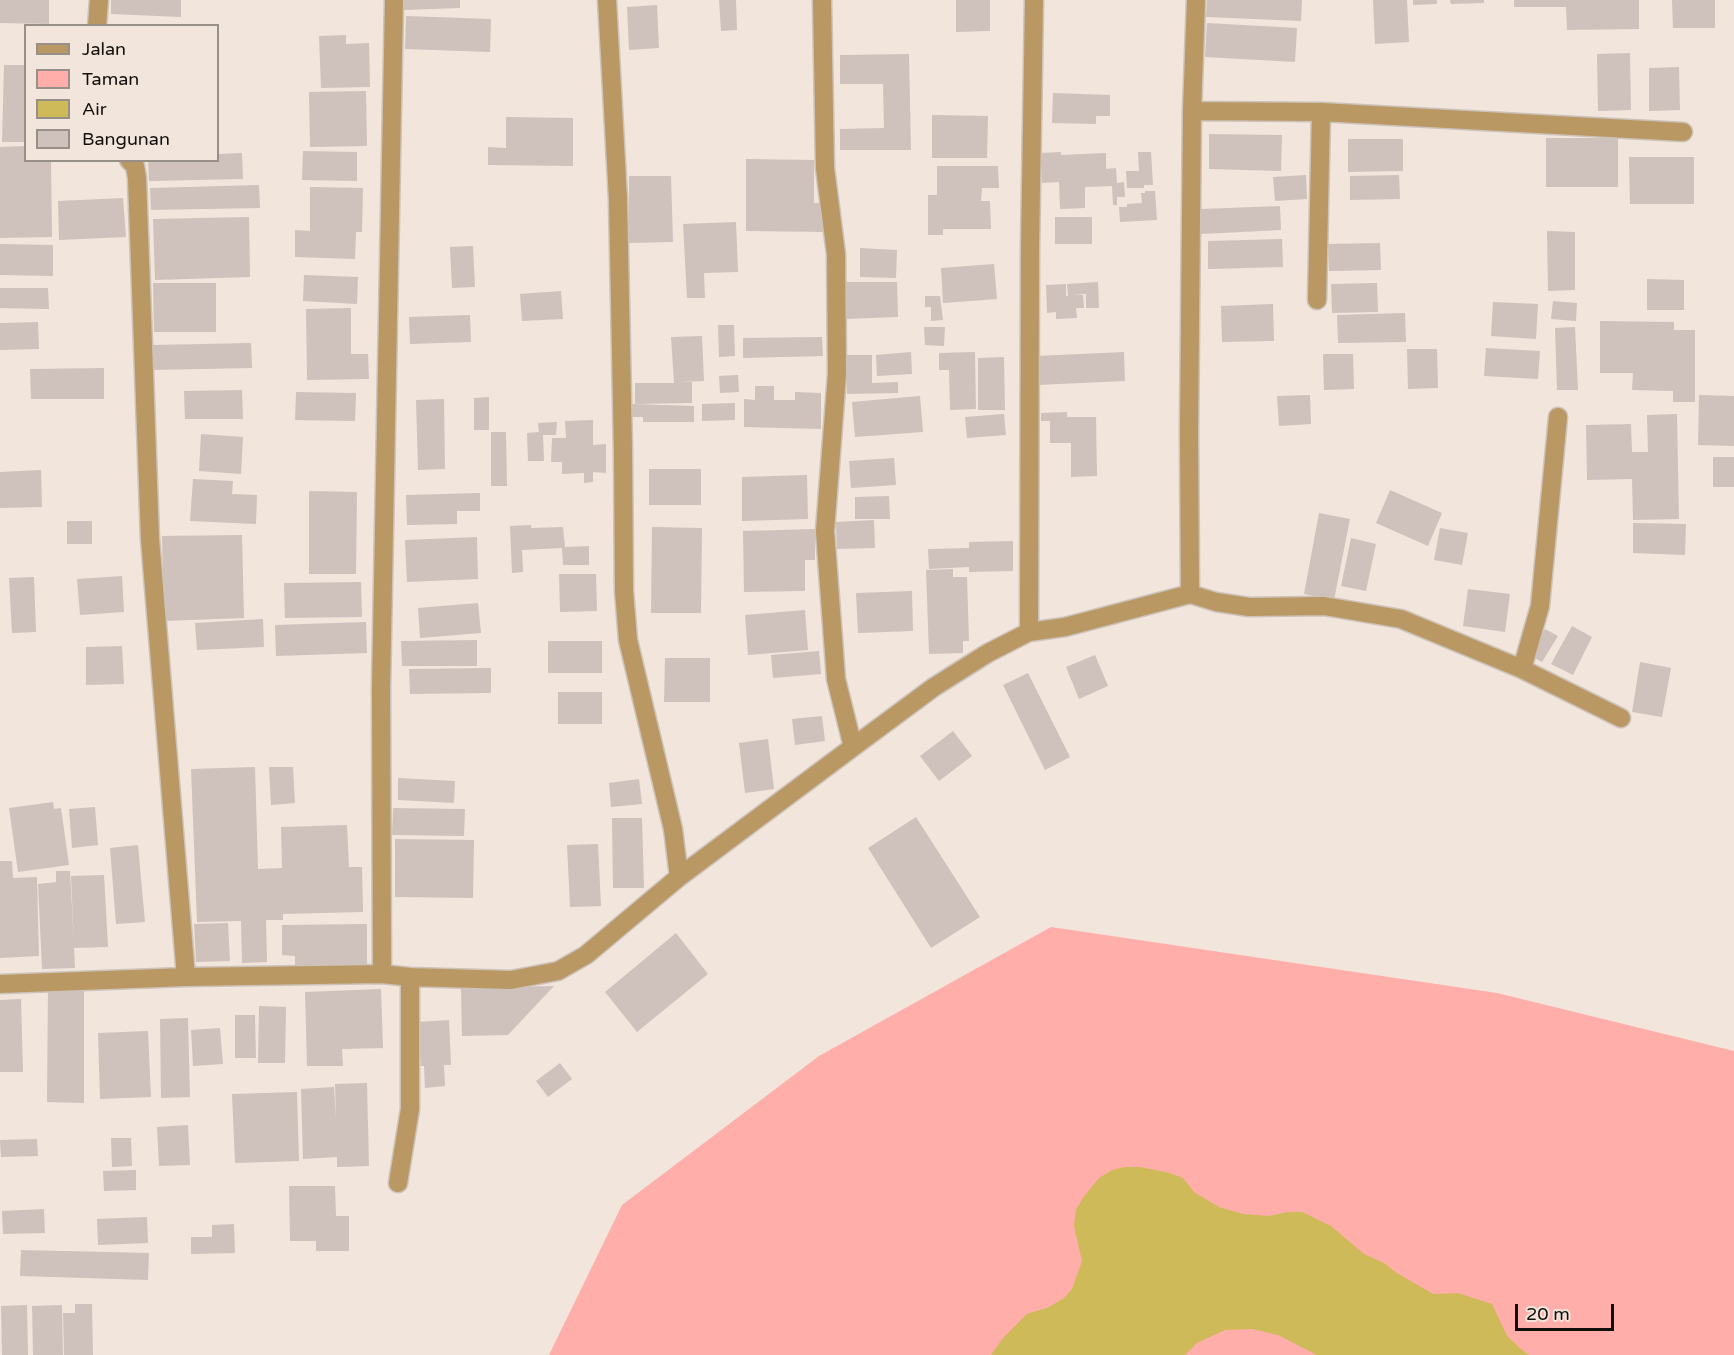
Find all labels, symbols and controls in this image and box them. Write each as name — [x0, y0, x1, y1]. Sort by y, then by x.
legend — [24, 24, 219, 162]
text: Jalan — [82, 38, 126, 60]
text: Taman — [82, 68, 139, 90]
text: Air — [82, 98, 107, 120]
text: Bangunan — [82, 128, 170, 150]
scale bar — [1518, 1292, 1617, 1330]
text: 20 m — [1526, 1303, 1570, 1325]

